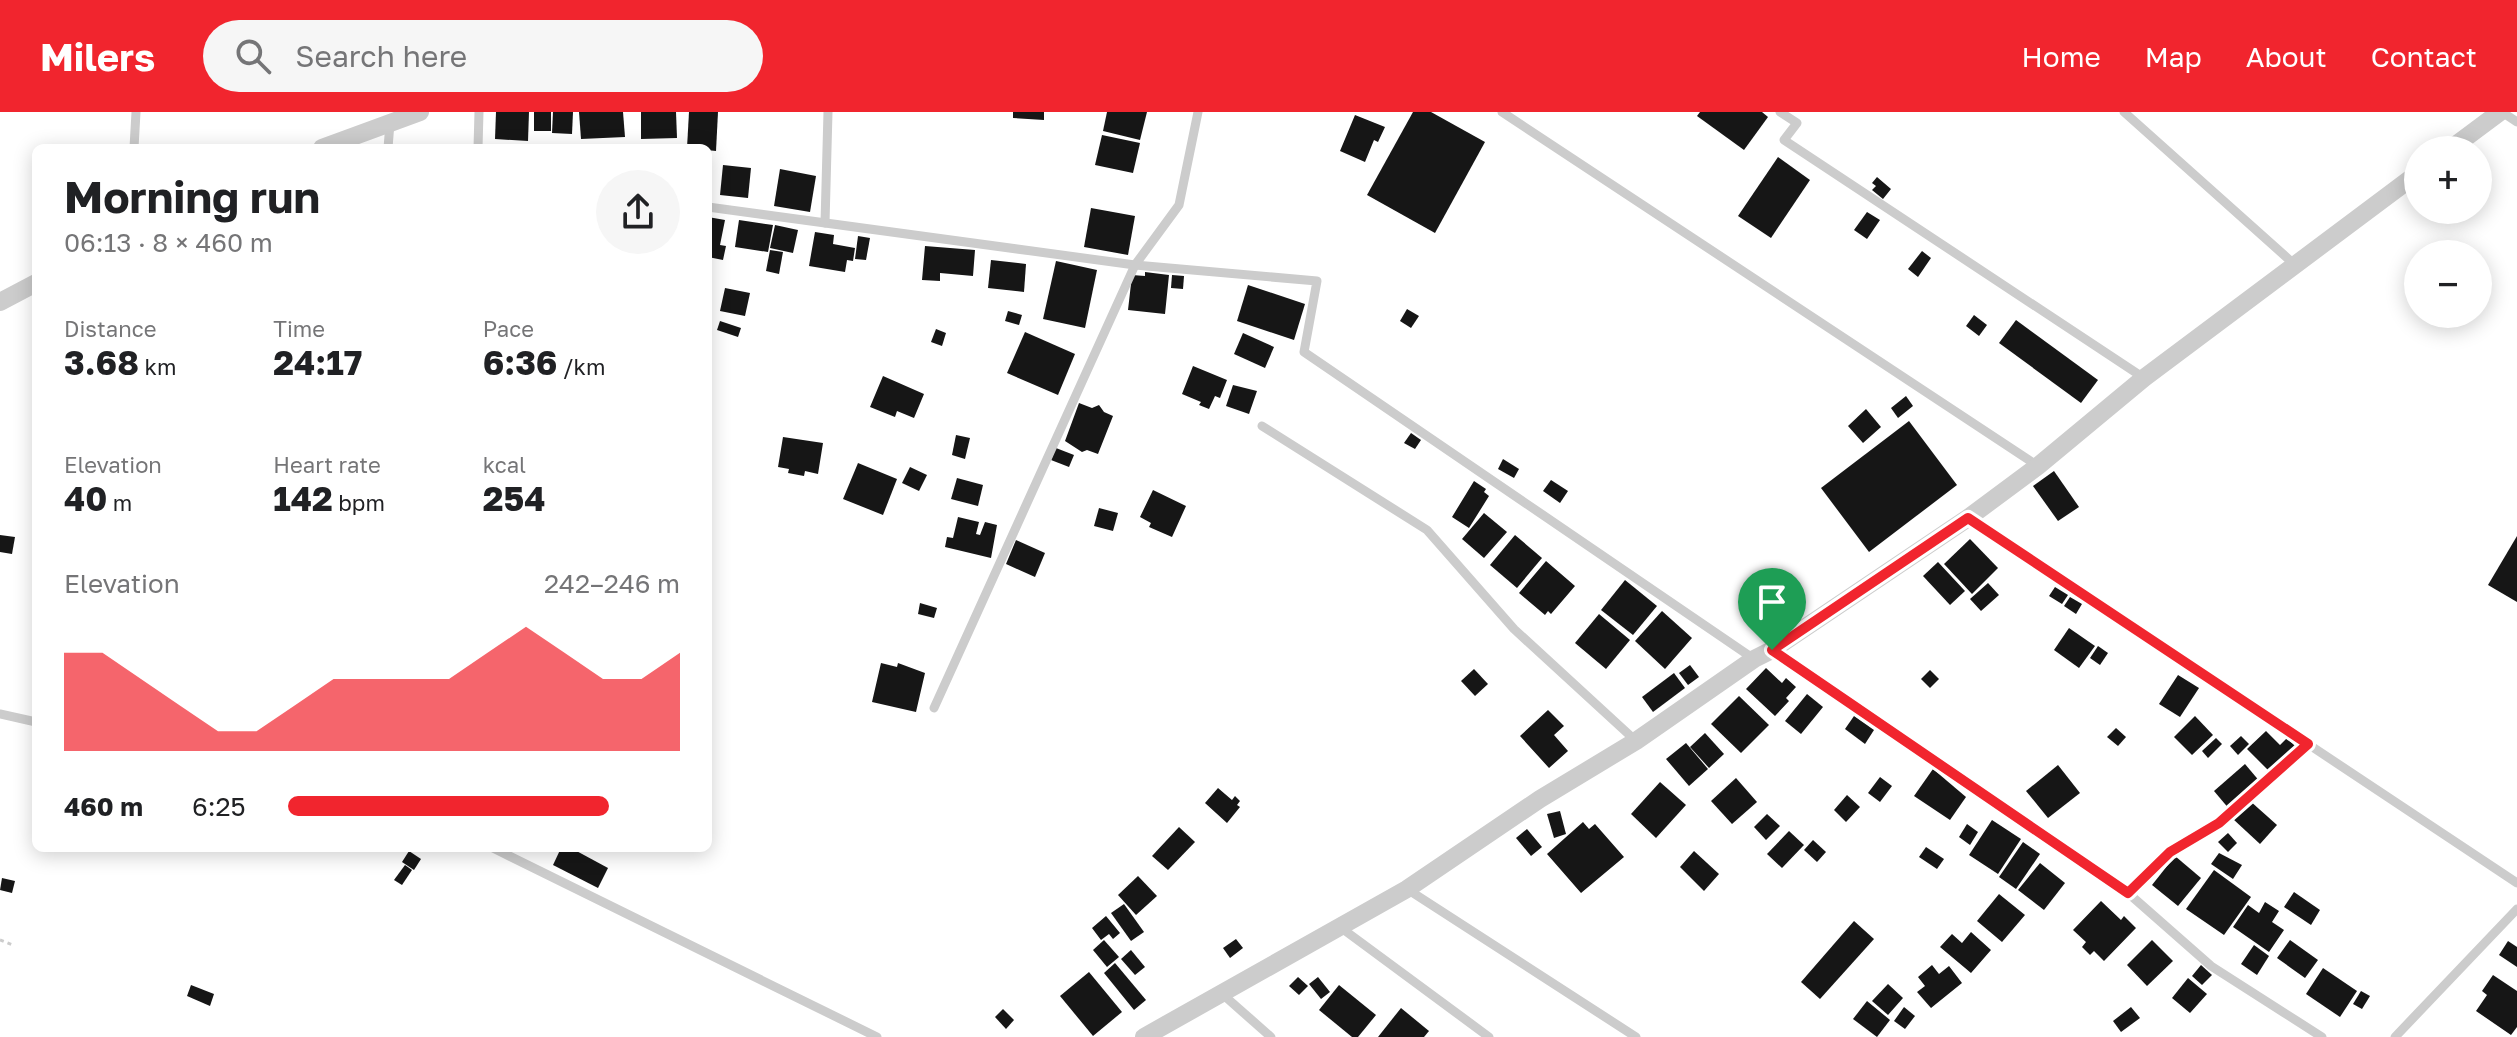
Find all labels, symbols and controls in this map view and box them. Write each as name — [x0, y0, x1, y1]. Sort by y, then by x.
search box — [203, 20, 763, 92]
text: Milers — [40, 34, 155, 79]
icon: search — [231, 34, 275, 78]
text: Search here — [295, 38, 467, 74]
text: Home — [2022, 40, 2101, 73]
text: Map — [2145, 40, 2202, 73]
text: About — [2246, 40, 2327, 73]
text: Contact — [2371, 40, 2477, 73]
map controls — [2404, 136, 2492, 328]
button: + — [2404, 136, 2492, 224]
text: Morning run — [64, 170, 320, 223]
button: share — [596, 170, 680, 254]
text: 06:13 · 8 × 460 m — [64, 227, 273, 258]
button: − — [2404, 240, 2492, 328]
text: Distance — [64, 315, 156, 342]
text: Time — [273, 315, 325, 342]
text: Pace — [483, 315, 534, 342]
text: 3.68 — [64, 342, 139, 382]
text: 24:17 — [273, 342, 362, 382]
text: 6:36 — [483, 342, 557, 382]
text: km — [139, 353, 176, 380]
text: /km — [557, 353, 605, 380]
text: Elevation — [64, 451, 162, 478]
text: Heart rate — [273, 451, 381, 478]
text: kcal — [483, 451, 526, 478]
text: 40 — [64, 478, 107, 518]
text: 142 — [273, 478, 333, 518]
text: 254 — [483, 478, 545, 518]
text: m — [107, 489, 132, 516]
text: bpm — [333, 489, 385, 516]
text: Elevation — [64, 568, 180, 599]
text: 242–246 m — [544, 568, 680, 599]
pin — [1738, 568, 1806, 650]
icon: arrive — [1750, 580, 1794, 624]
text: 460 m — [64, 791, 143, 822]
text: 6:25 — [192, 791, 246, 822]

